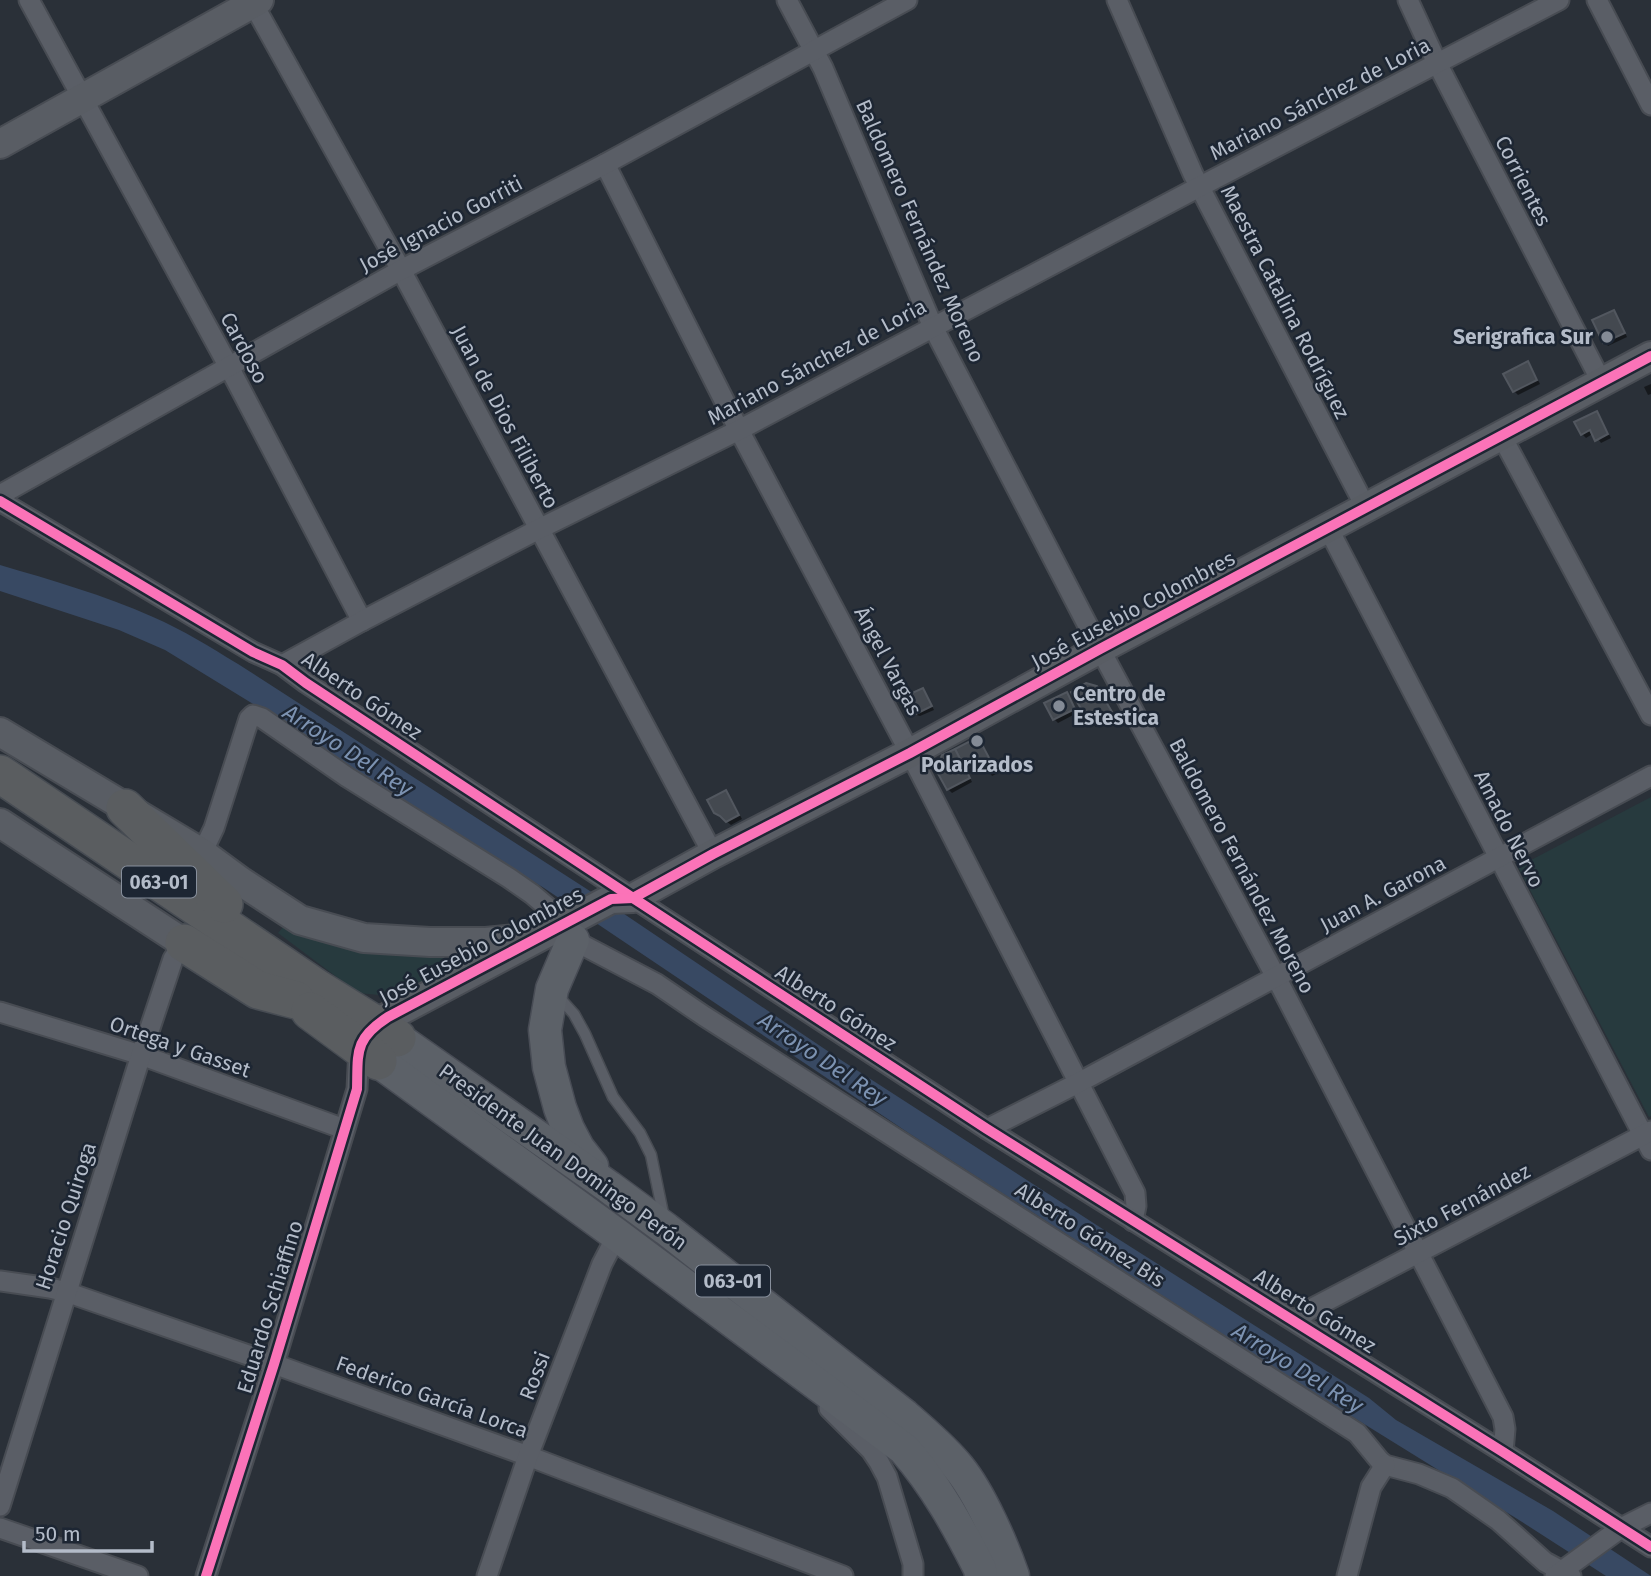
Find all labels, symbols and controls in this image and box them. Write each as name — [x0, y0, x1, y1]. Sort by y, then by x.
street label: Mariano Sánchez de Loria — [1205, 32, 1435, 166]
street label: Baldomero Fernández Moreno — [850, 95, 990, 367]
street label: Corrientes — [1489, 131, 1557, 231]
street label: José Ignacio Gorriti — [355, 170, 527, 278]
street label: Maestra Catalina Rodríguez — [1215, 181, 1355, 423]
street label: Mariano Sánchez de Loria — [703, 293, 931, 431]
street label: Cardoso — [214, 308, 274, 388]
street label: Juan de Dios Filiberto — [446, 321, 564, 513]
place label: Serigrafica Sur — [1453, 324, 1594, 350]
marker: Serigrafica Sur — [1599, 329, 1615, 345]
street label: José Eusebio Colombres — [1027, 545, 1240, 675]
street label: Ángel Vargas — [848, 602, 928, 720]
street label: Alberto Gómez — [297, 646, 427, 746]
place label: Centro de Estestica — [1073, 681, 1166, 731]
water label: Arroyo Del Rey — [277, 697, 419, 803]
marker: Centro de Estestica — [1051, 698, 1067, 714]
marker: Polarizados — [969, 733, 985, 749]
street label: Baldomero Fernández Moreno — [1164, 734, 1320, 998]
place label: Polarizados — [921, 752, 1033, 778]
street label: Amado Nervo — [1468, 766, 1550, 892]
street label: Juan A. Garona — [1316, 850, 1450, 938]
road number: 063-01 — [122, 866, 196, 898]
street label: José Eusebio Colombres — [375, 881, 588, 1011]
street label: Alberto Gómez — [771, 959, 901, 1057]
water label: Arroyo Del Rey — [753, 1005, 893, 1113]
street label: Ortega y Gasset — [106, 1011, 254, 1083]
street label: Presidente Juan Domingo Perón — [434, 1058, 692, 1256]
street label: Horacio Quiroga — [30, 1139, 102, 1293]
street label: Sixto Fernández — [1389, 1158, 1535, 1252]
street label: Alberto Gómez Bis — [1010, 1177, 1170, 1293]
street label: Eduardo Schiaffino — [231, 1217, 309, 1397]
street label: Alberto Gómez — [1249, 1263, 1381, 1359]
road number: 063-01 — [696, 1266, 770, 1296]
water label: Arroyo Del Rey — [1227, 1316, 1369, 1420]
street label: Rossi — [514, 1348, 556, 1404]
street label: Federico García Lorca — [332, 1350, 532, 1444]
scale bar — [24, 1510, 152, 1554]
text: 50 m — [35, 1521, 81, 1547]

